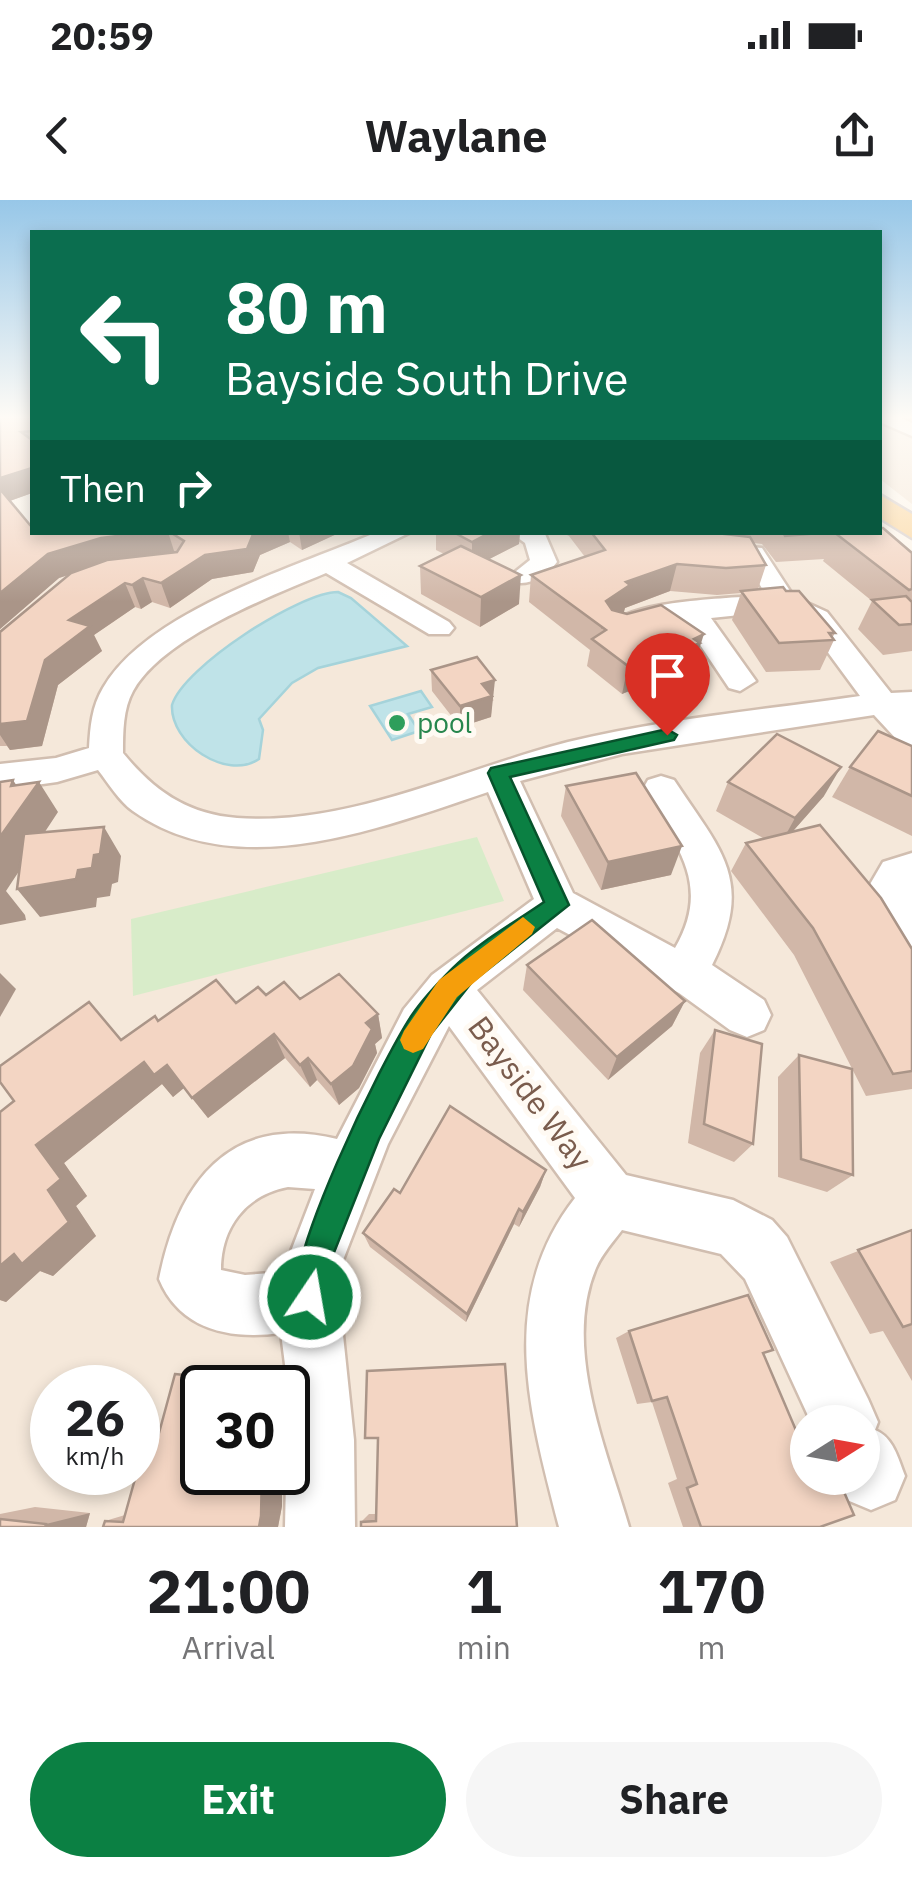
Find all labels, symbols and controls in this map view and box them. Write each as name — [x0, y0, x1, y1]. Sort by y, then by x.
text: 20:59 — [50, 11, 154, 60]
text: Waylane — [364, 106, 548, 164]
icon: back — [30, 108, 85, 163]
icon: share — [827, 108, 882, 163]
text: 80 m — [225, 261, 388, 352]
icon: left — [60, 270, 190, 400]
text: Bayside South Drive — [225, 349, 628, 407]
icon: right — [166, 460, 221, 515]
text: Then — [60, 463, 146, 512]
pin — [625, 633, 710, 736]
icon: arrive — [640, 648, 695, 703]
place label: pool — [417, 704, 472, 741]
marker: pool — [386, 712, 408, 734]
street label: Bayside Way — [459, 1007, 602, 1178]
position arrow — [258, 1245, 362, 1349]
speed limit sign: 30 — [180, 1365, 310, 1495]
text: 26 — [65, 1385, 125, 1450]
north arrow — [790, 1405, 880, 1495]
map controls — [790, 1405, 880, 1495]
text: km/h — [66, 1439, 124, 1472]
text: 21:00 — [147, 1551, 310, 1630]
text: 1 — [466, 1551, 502, 1630]
text: 170 — [657, 1551, 765, 1630]
text: Arrival — [182, 1626, 275, 1668]
text: min — [457, 1626, 511, 1668]
text: m — [698, 1626, 725, 1668]
button: Exit — [30, 1742, 446, 1857]
button: Share — [466, 1742, 882, 1857]

